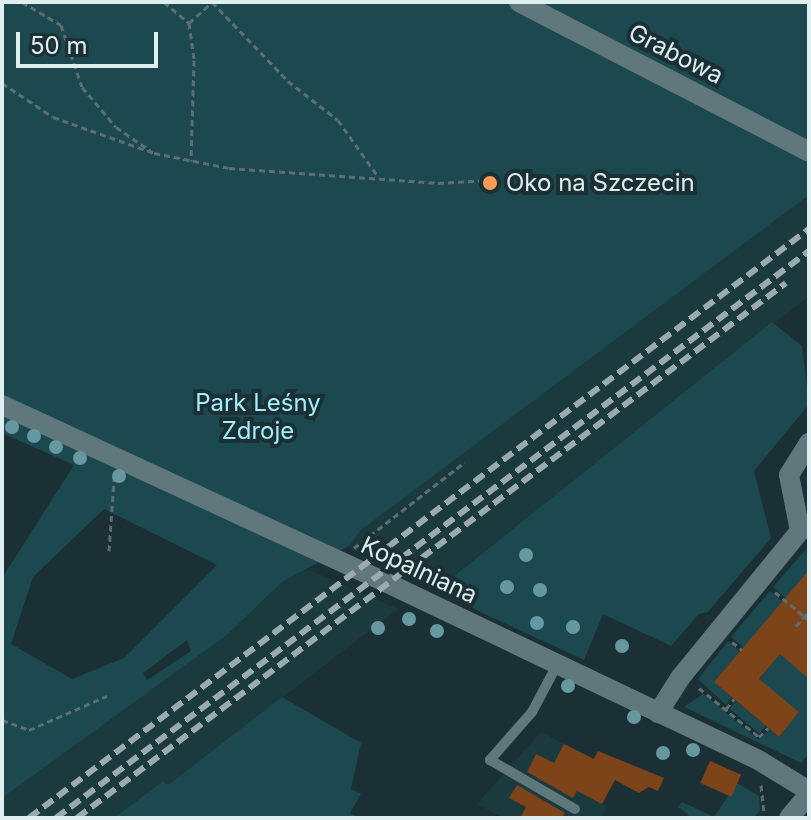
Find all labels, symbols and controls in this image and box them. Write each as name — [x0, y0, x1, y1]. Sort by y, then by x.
scale bar — [20, 16, 162, 66]
street label: Grabowa — [624, 18, 728, 90]
text: 50 m — [30, 31, 88, 60]
place label: Oko na Szczecin — [506, 169, 695, 197]
marker: Oko na Szczecin — [481, 174, 499, 192]
park label: Park Leśny Zdroje — [195, 389, 321, 445]
street label: Kopalniana — [356, 531, 482, 609]

